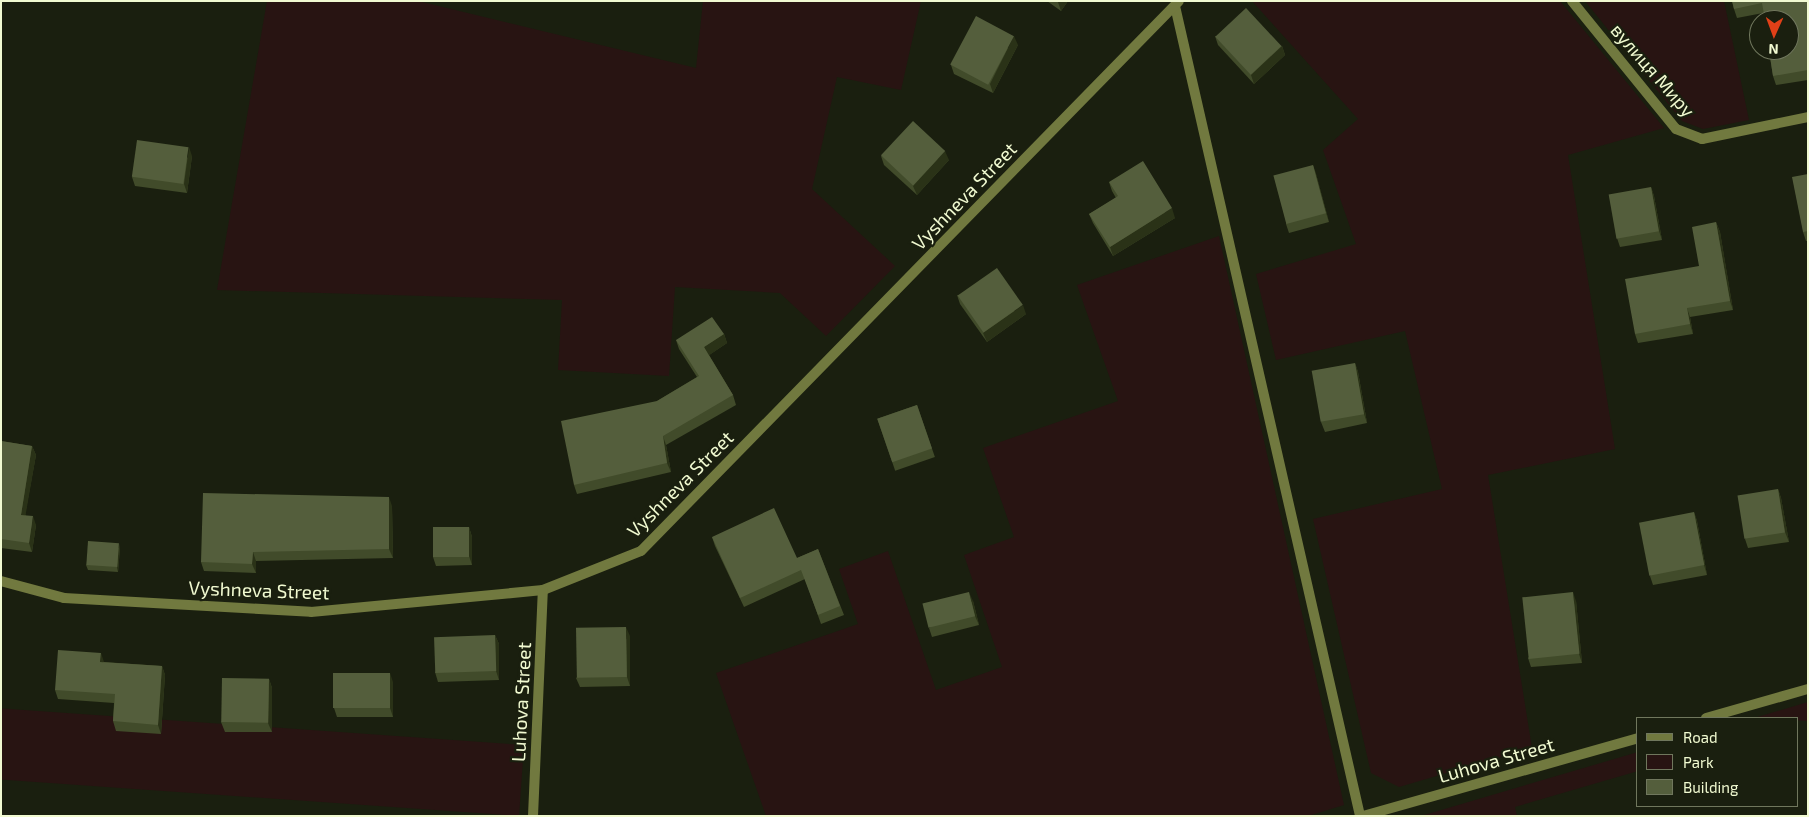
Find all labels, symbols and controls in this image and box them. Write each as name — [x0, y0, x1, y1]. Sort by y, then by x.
north arrow — [1749, 10, 1799, 60]
street label: вулиця Миру — [1606, 19, 1700, 121]
text: N — [1768, 41, 1779, 58]
street label: Vyshneva Street — [907, 137, 1021, 255]
street label: Vyshneva Street — [622, 426, 738, 542]
street label: Vyshneva Street — [188, 576, 330, 604]
street label: Luhova Street — [506, 642, 536, 762]
legend — [1636, 717, 1799, 807]
text: Road — [1683, 728, 1718, 746]
street label: Luhova Street — [1435, 733, 1557, 787]
text: Park — [1683, 753, 1714, 771]
text: Building — [1683, 778, 1738, 796]

